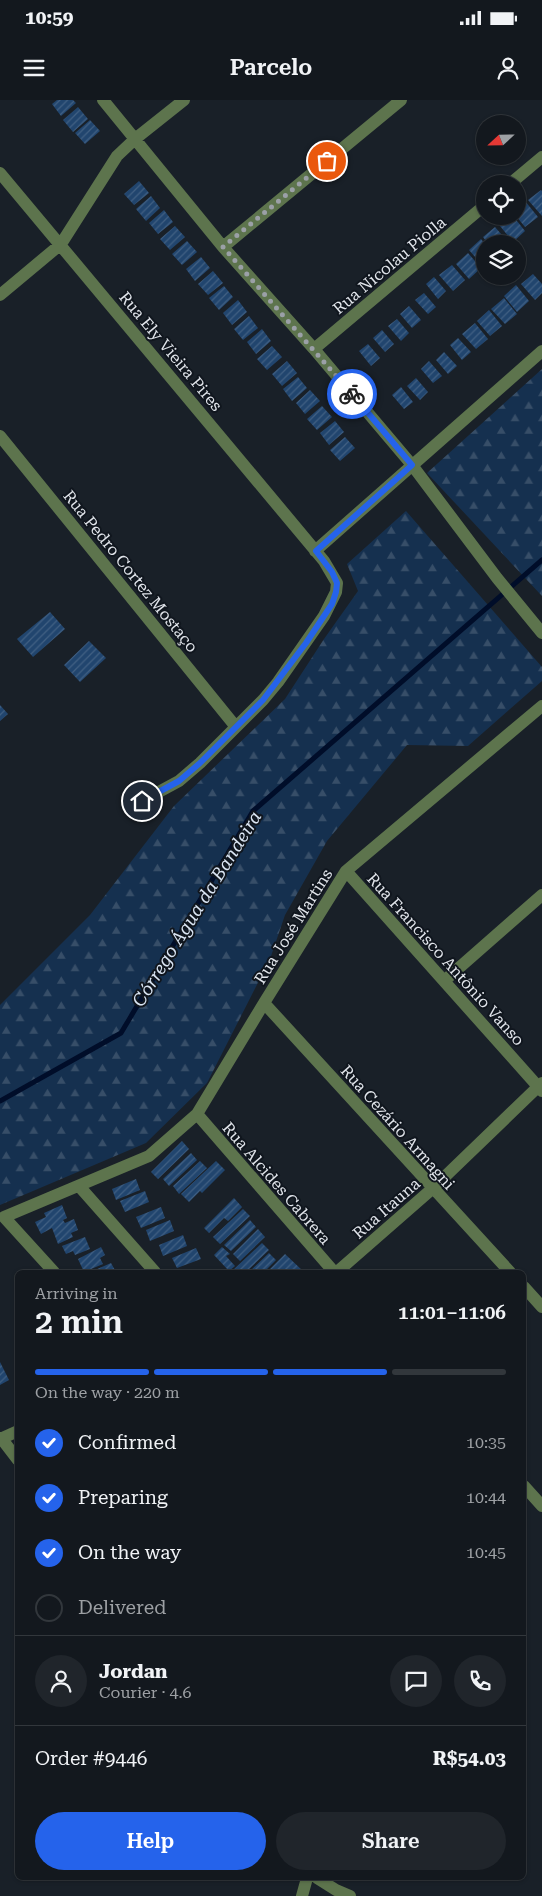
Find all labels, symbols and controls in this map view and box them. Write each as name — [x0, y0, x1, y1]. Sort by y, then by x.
text: 10:59 — [25, 6, 74, 29]
icon: menu — [20, 54, 48, 82]
icon: person — [494, 54, 522, 82]
text: Parcelo — [230, 55, 312, 80]
north arrow — [476, 115, 526, 165]
map controls — [476, 115, 526, 285]
pin — [306, 140, 348, 182]
icon: bag — [313, 147, 341, 175]
button: locate — [476, 175, 526, 225]
street label: Rua Nicolau Piolla — [329, 212, 450, 318]
button: layers — [476, 235, 526, 285]
street label: Rua Ely Vieira Pires — [115, 288, 226, 415]
courier — [327, 369, 377, 419]
icon: bike — [338, 380, 366, 408]
street label: Rua Pedro Cortez Mostaço — [59, 487, 202, 656]
pin — [121, 780, 163, 822]
icon: home — [128, 787, 156, 815]
water label: Córrego Água da Bandeira — [128, 807, 266, 1010]
street label: Rua José Martins — [250, 865, 337, 987]
street label: Rua Francisco Antônio Vanso — [363, 869, 528, 1050]
street label: Rua Cezário Armagni — [337, 1061, 459, 1194]
street label: Rua Alcides Cabrera — [218, 1118, 335, 1248]
street label: Rua Itauna — [349, 1174, 424, 1243]
text: Arriving in — [35, 1284, 118, 1303]
text: 11:01–11:06 — [398, 1301, 506, 1324]
text: 2 min — [35, 1303, 123, 1341]
text: On the way · 220 m — [35, 1383, 180, 1402]
icon: check — [35, 1429, 63, 1457]
text: Confirmed — [78, 1431, 176, 1454]
text: 10:35 — [466, 1433, 506, 1452]
icon: check — [35, 1484, 63, 1512]
text: Preparing — [78, 1486, 168, 1509]
text: 10:44 — [466, 1488, 506, 1507]
icon: check — [35, 1539, 63, 1567]
text: On the way — [78, 1541, 181, 1564]
text: 10:45 — [466, 1543, 506, 1562]
text: Delivered — [78, 1596, 166, 1619]
button: person — [35, 1655, 87, 1707]
button: chat — [390, 1655, 442, 1707]
button: phone — [454, 1655, 506, 1707]
text: Jordan — [99, 1660, 168, 1683]
text: Courier · 4.6 — [99, 1683, 192, 1702]
text: Order #9446 — [35, 1747, 147, 1770]
text: R$54.03 — [433, 1747, 506, 1770]
button: Help — [35, 1812, 266, 1870]
button: Share — [276, 1812, 506, 1870]

